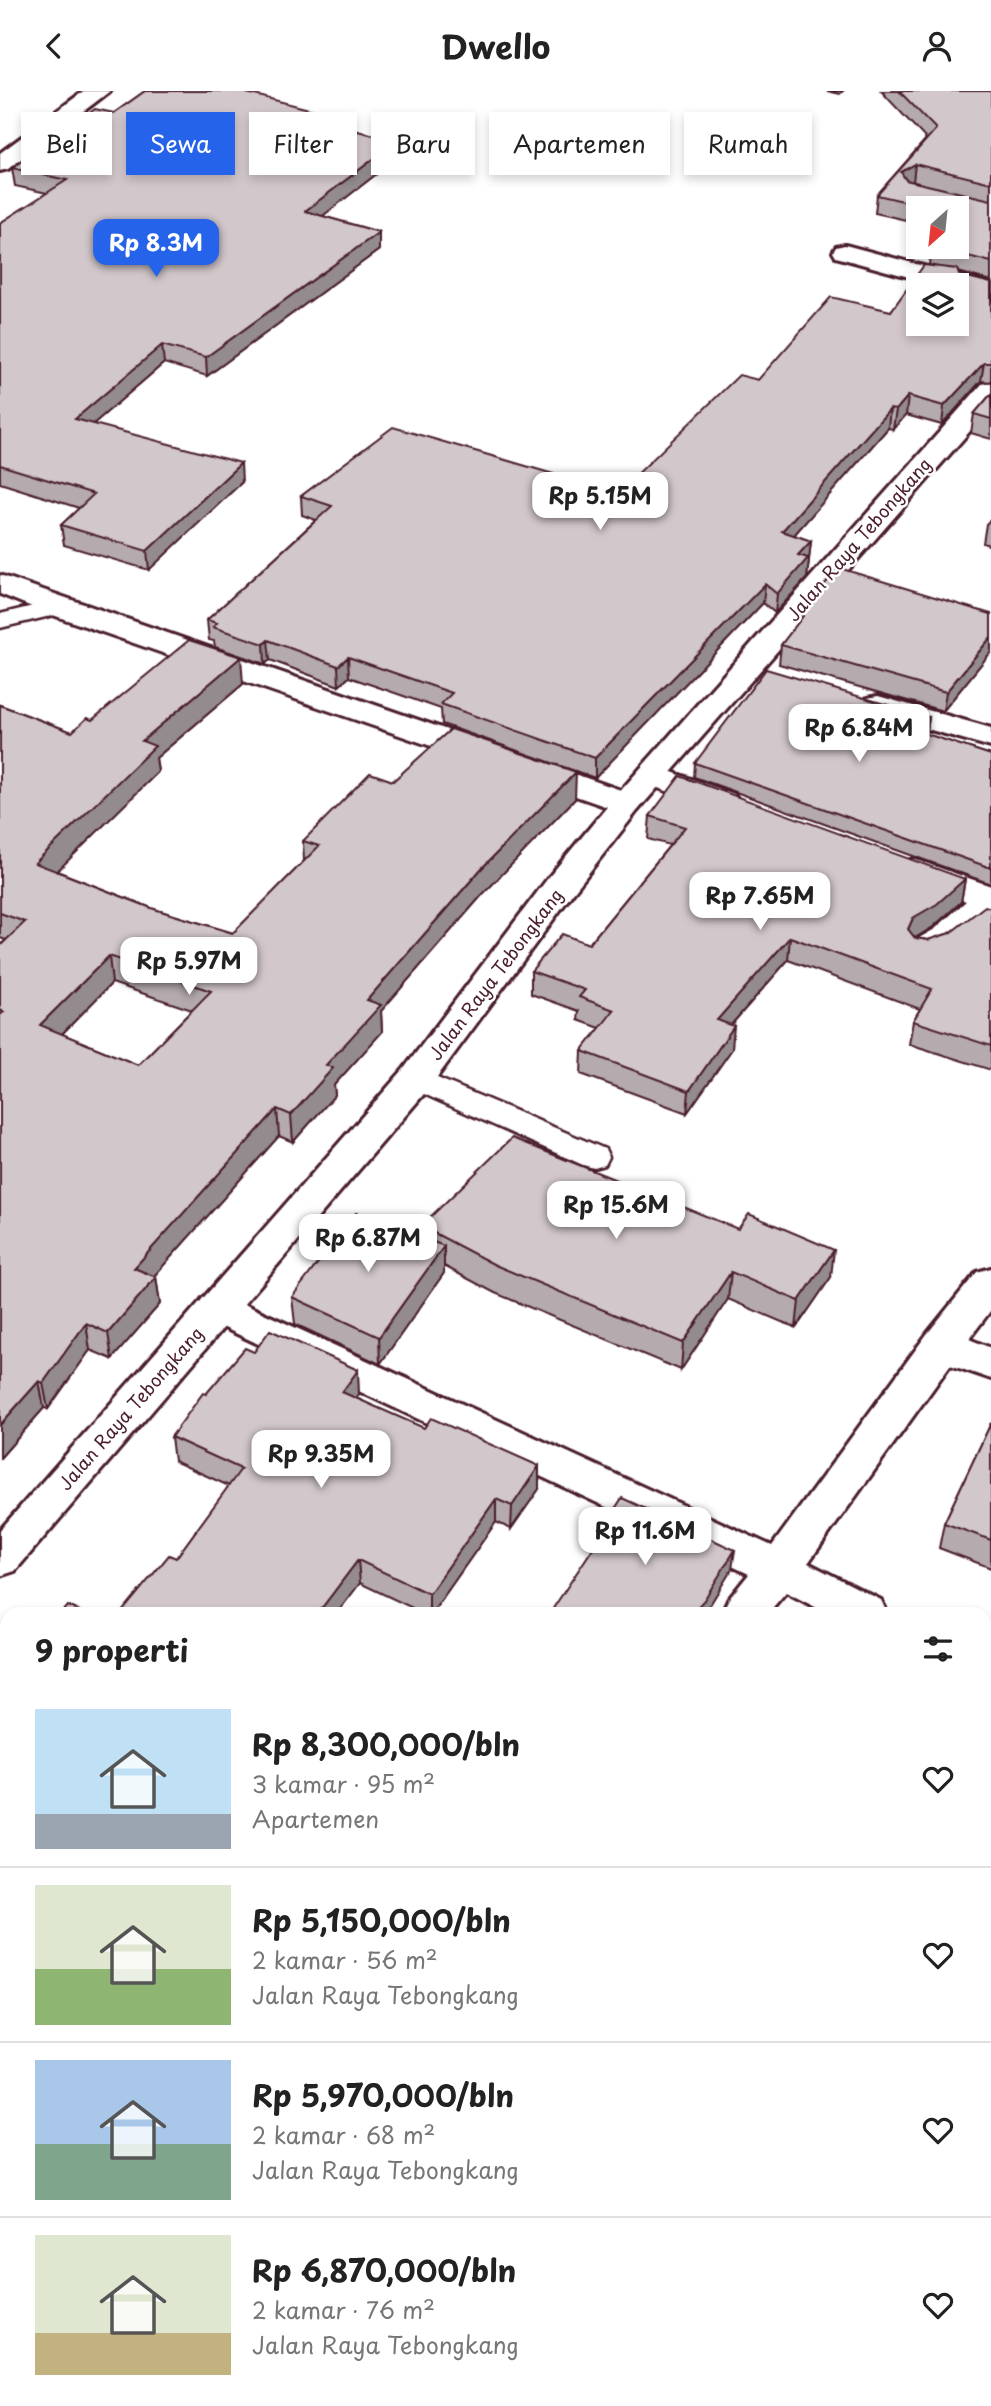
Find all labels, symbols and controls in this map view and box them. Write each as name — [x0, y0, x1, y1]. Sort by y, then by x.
text: Dwello — [441, 22, 550, 70]
icon: back — [35, 27, 73, 65]
icon: person — [918, 27, 956, 65]
chip: Beli — [21, 112, 112, 175]
chip: Sewa — [126, 112, 235, 175]
chip: Filter — [249, 112, 357, 175]
chip: Baru — [371, 112, 475, 175]
chip: Apartemen — [489, 112, 670, 175]
chip: Rumah — [684, 112, 812, 175]
north arrow — [906, 196, 970, 259]
map controls — [906, 196, 969, 336]
pin: Rp 8.3M — [91, 219, 221, 279]
text: Rp 8.3M — [109, 224, 203, 259]
button: layers — [906, 273, 969, 336]
street label: Jalan Raya Tebongkang — [779, 451, 937, 627]
pin: Rp 5.15M — [528, 473, 672, 532]
text: Rp 5.15M — [548, 477, 652, 512]
pin: Rp 6.84M — [787, 705, 931, 764]
text: Rp 6.84M — [805, 709, 913, 744]
pin: Rp 7.65M — [688, 873, 832, 932]
text: Rp 7.65M — [705, 877, 815, 912]
street label: Jalan Raya Tebongkang — [421, 883, 569, 1065]
pin: Rp 5.97M — [117, 937, 261, 997]
text: Rp 5.97M — [136, 942, 242, 977]
pin: Rp 15.6M — [544, 1181, 688, 1241]
text: Rp 15.6M — [563, 1186, 669, 1221]
pin: Rp 6.87M — [296, 1215, 440, 1274]
text: Rp 6.87M — [315, 1219, 421, 1254]
street label: Jalan Raya Tebongkang — [51, 1320, 209, 1496]
pin: Rp 9.35M — [249, 1431, 393, 1490]
text: Rp 9.35M — [267, 1435, 375, 1470]
pin: Rp 11.6M — [573, 1507, 717, 1567]
text: Rp 11.6M — [594, 1512, 696, 1547]
text: 9 properti — [35, 1627, 188, 1672]
icon: filters — [919, 1630, 957, 1668]
text: Rp 8,300,000/bln — [252, 1721, 520, 1766]
icon: home — [91, 1737, 175, 1821]
icon: heart — [919, 1760, 957, 1798]
text: 3 kamar · 95 m² — [252, 1766, 435, 1801]
text: Apartemen — [252, 1801, 379, 1836]
text: Rp 5,150,000/bln — [252, 1897, 511, 1942]
icon: home — [91, 1913, 175, 1997]
icon: heart — [919, 1936, 957, 1974]
text: 2 kamar · 56 m² — [252, 1942, 438, 1977]
text: Jalan Raya Tebongkang — [252, 1977, 519, 2012]
text: Rp 5,970,000/bln — [252, 2072, 514, 2117]
icon: home — [91, 2088, 175, 2172]
icon: heart — [919, 2111, 957, 2149]
text: 2 kamar · 68 m² — [252, 2117, 435, 2152]
text: Jalan Raya Tebongkang — [252, 2152, 519, 2187]
text: Rp 6,870,000/bln — [252, 2247, 516, 2292]
icon: home — [91, 2263, 175, 2347]
icon: heart — [919, 2286, 957, 2324]
text: 2 kamar · 76 m² — [252, 2292, 435, 2327]
text: Jalan Raya Tebongkang — [252, 2327, 519, 2362]

